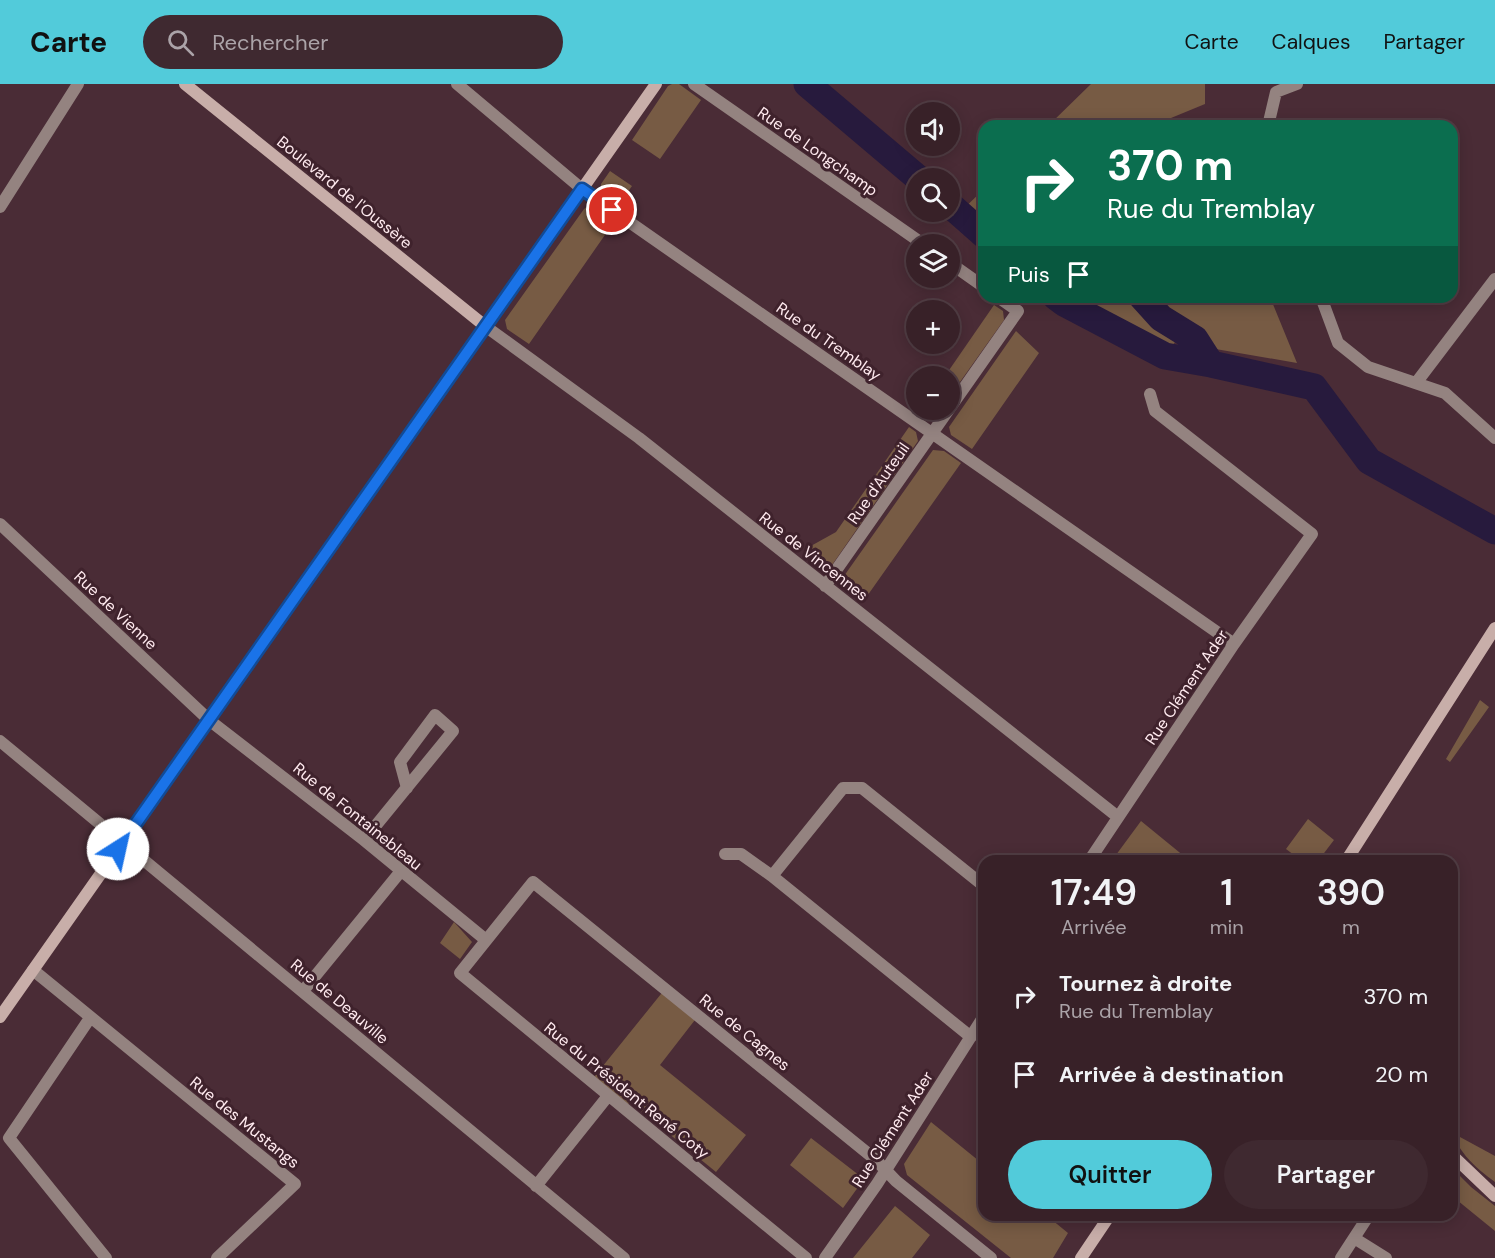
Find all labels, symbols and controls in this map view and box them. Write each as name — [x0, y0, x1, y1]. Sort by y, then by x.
search box — [143, 15, 563, 69]
text: Carte — [30, 24, 107, 61]
icon: search — [164, 26, 197, 59]
text: Rechercher — [212, 28, 328, 57]
text: Carte — [1184, 28, 1239, 56]
text: Calques — [1272, 28, 1350, 56]
text: Partager — [1383, 28, 1465, 56]
street label: Rue de Longchamp — [753, 102, 882, 201]
map controls — [906, 102, 960, 420]
button: sound — [906, 102, 960, 156]
street label: Boulevard de l'Oussère — [273, 131, 417, 253]
text: 370 m — [1107, 138, 1233, 193]
icon: right — [1008, 144, 1086, 222]
button: search — [906, 168, 960, 222]
pin — [586, 184, 637, 235]
text: Rue du Tremblay — [1107, 191, 1315, 226]
icon: arrive — [595, 193, 628, 226]
button: layers — [906, 234, 960, 288]
icon: arrive — [1062, 258, 1095, 291]
text: Puis — [1008, 260, 1050, 289]
street label: Rue du Tremblay — [772, 297, 885, 385]
button: + — [906, 300, 960, 354]
button: − — [906, 366, 960, 420]
street label: Rue d'Auteuil — [843, 438, 914, 528]
street label: Rue de Vincennes — [755, 507, 873, 606]
street label: Rue de Vienne — [70, 566, 162, 654]
street label: Rue Clément Ader — [1140, 626, 1233, 749]
street label: Rue de Fontainebleau — [289, 758, 426, 875]
position arrow — [86, 817, 150, 881]
text: 17:49 — [1051, 869, 1137, 916]
text: 1 — [1221, 869, 1233, 916]
text: 390 — [1317, 869, 1385, 916]
text: Arrivée — [1061, 914, 1127, 940]
text: min — [1210, 914, 1244, 940]
text: m — [1342, 914, 1360, 940]
street label: Rue de Deauville — [286, 954, 393, 1049]
text: Tournez à droite — [1059, 969, 1232, 998]
icon: right — [1008, 980, 1041, 1013]
text: 370 m — [1363, 982, 1428, 1011]
street label: Rue de Cagnes — [695, 989, 794, 1075]
text: Rue du Tremblay — [1059, 998, 1213, 1024]
street label: Rue du Président René Coty — [540, 1017, 714, 1164]
icon: arrive — [1008, 1058, 1041, 1091]
text: Arrivée à destination — [1059, 1060, 1284, 1089]
text: 20 m — [1375, 1060, 1428, 1089]
street label: Rue Clément Ader — [847, 1067, 938, 1191]
street label: Rue des Mustangs — [186, 1072, 304, 1173]
button: Quitter — [1008, 1140, 1212, 1209]
button: Partager — [1224, 1140, 1428, 1209]

